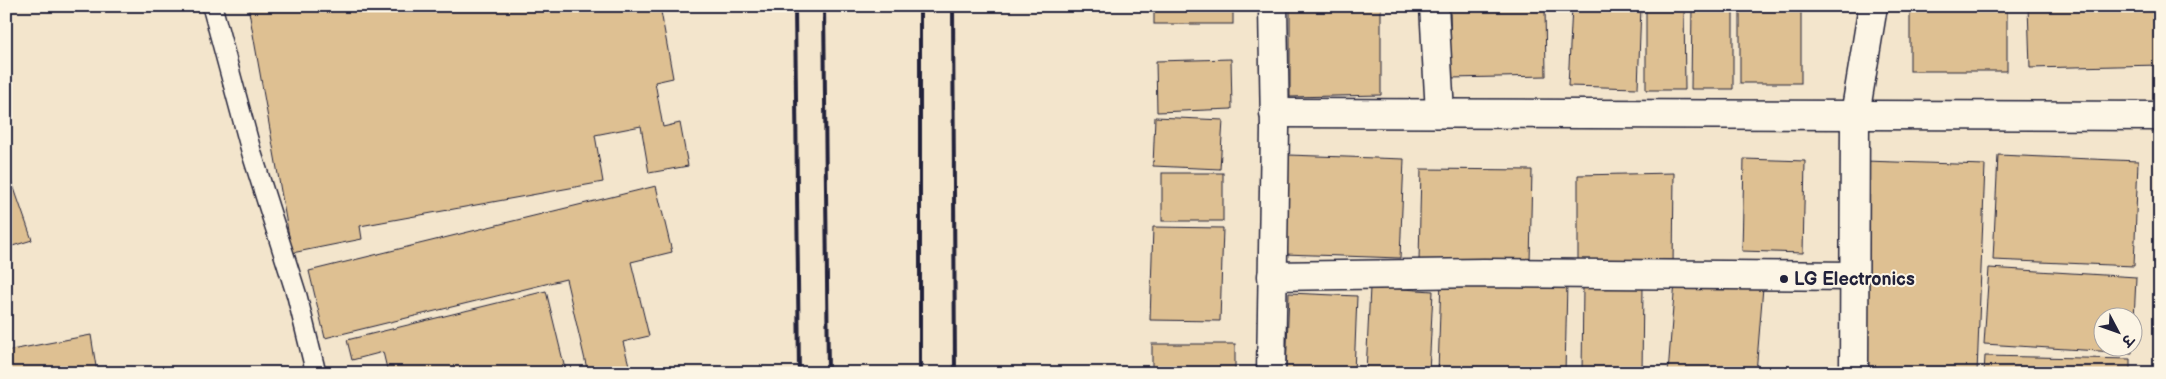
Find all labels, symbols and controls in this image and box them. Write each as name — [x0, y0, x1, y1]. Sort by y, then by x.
place label: LG Electronics — [1794, 269, 1915, 290]
marker: LG Electronics — [1778, 273, 1790, 285]
north arrow — [2094, 306, 2144, 356]
text: उ — [2117, 330, 2138, 351]

